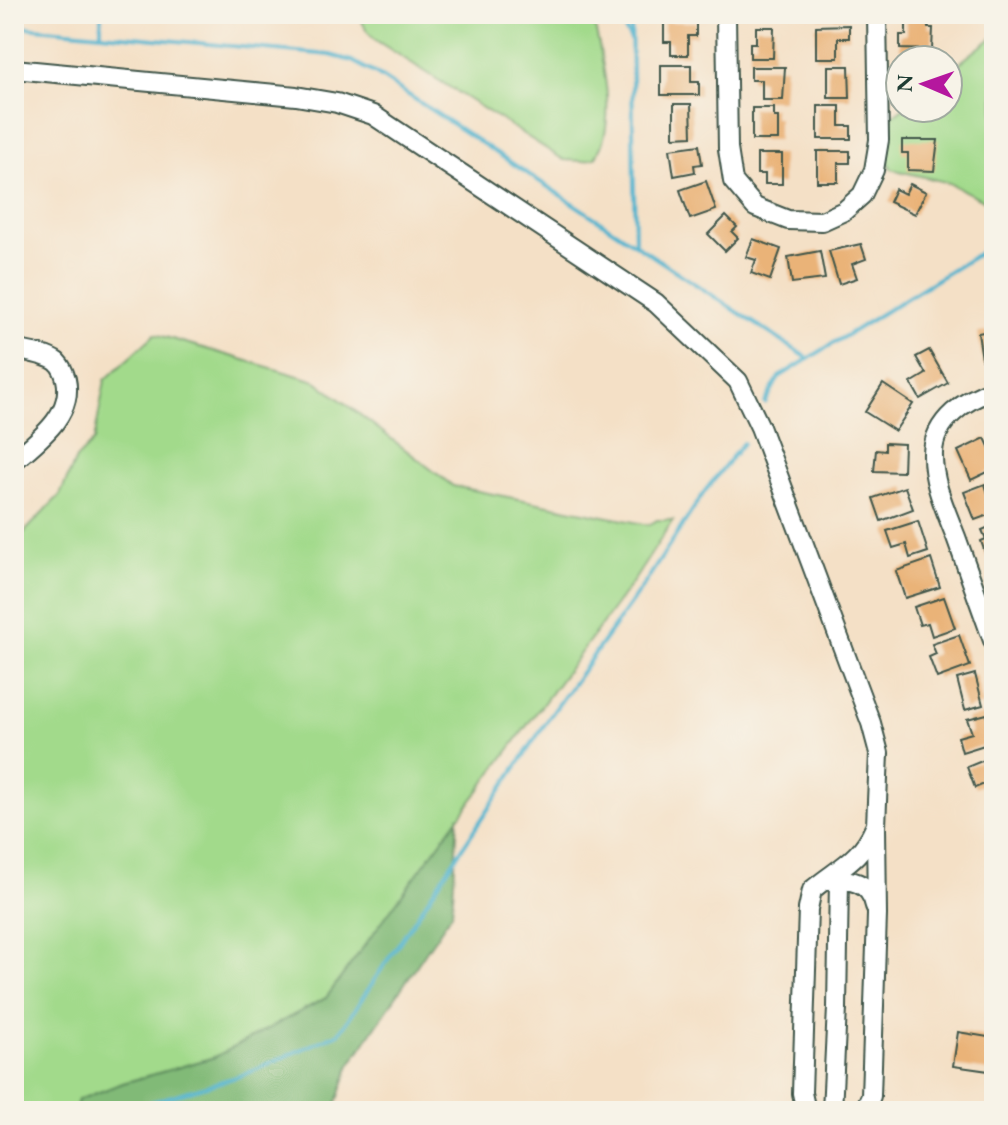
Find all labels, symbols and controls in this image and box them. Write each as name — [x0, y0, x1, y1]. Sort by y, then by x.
north arrow — [884, 44, 964, 124]
text: N — [890, 74, 919, 93]

